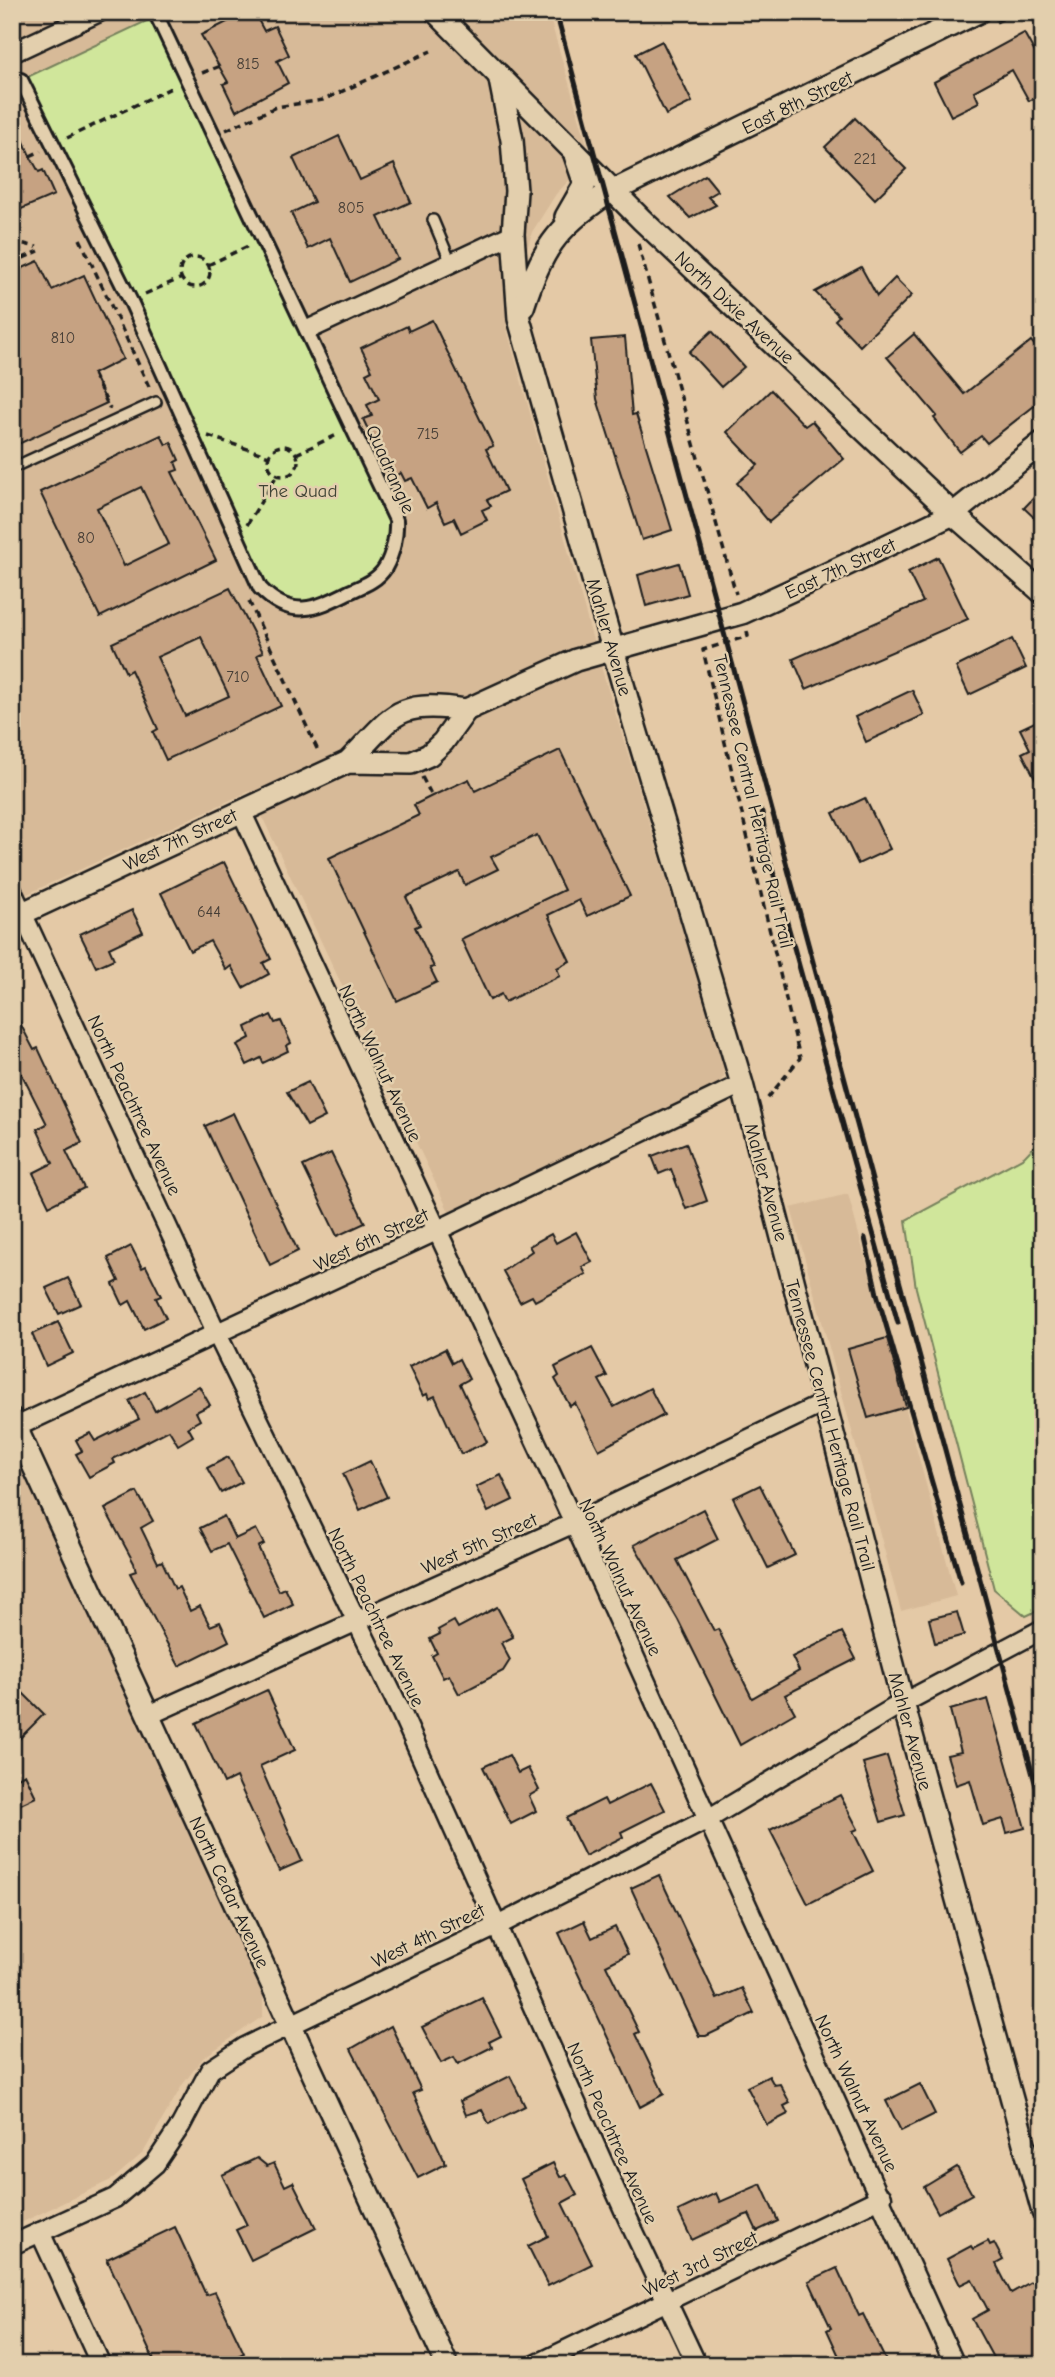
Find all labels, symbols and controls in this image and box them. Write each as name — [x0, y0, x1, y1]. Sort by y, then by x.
house number: 815 — [236, 55, 260, 73]
street label: East 8th Street — [739, 66, 857, 139]
house number: 221 — [853, 150, 877, 168]
house number: 805 — [338, 199, 364, 217]
street label: North Dixie Avenue — [670, 247, 799, 369]
house number: 810 — [51, 329, 75, 347]
street label: Quadrangle — [361, 422, 419, 517]
house number: 715 — [417, 425, 439, 443]
park label: The Quad — [258, 480, 338, 502]
house number: 80 — [77, 529, 95, 547]
street label: East 7th Street — [782, 533, 900, 604]
street label: Mahler Avenue — [582, 576, 636, 699]
street label: Tennessee Central Heritage Rail Trail — [708, 652, 798, 950]
house number: 710 — [226, 668, 250, 686]
street label: West 7th Street — [120, 804, 241, 876]
house number: 644 — [197, 903, 221, 921]
street label: North Walnut Avenue — [334, 981, 426, 1146]
street label: North Peachtree Avenue — [83, 1012, 186, 1199]
street label: Mahler Avenue — [740, 1121, 792, 1244]
street label: West 6th Street — [310, 1203, 433, 1276]
street label: Tennessee Central Heritage Rail Trail — [780, 1277, 880, 1574]
street label: North Walnut Avenue — [574, 1495, 666, 1660]
street label: West 5th Street — [418, 1508, 541, 1579]
street label: North Peachtree Avenue — [323, 1524, 429, 1711]
street label: Mahler Avenue — [884, 1670, 936, 1793]
street label: North Cedar Avenue — [184, 1813, 274, 1972]
street label: West 4th Street — [368, 1899, 489, 1973]
street label: North Walnut Avenue — [810, 2011, 902, 2176]
street label: North Peachtree Avenue — [562, 2039, 662, 2228]
street label: West 3rd Street — [639, 2226, 762, 2301]

